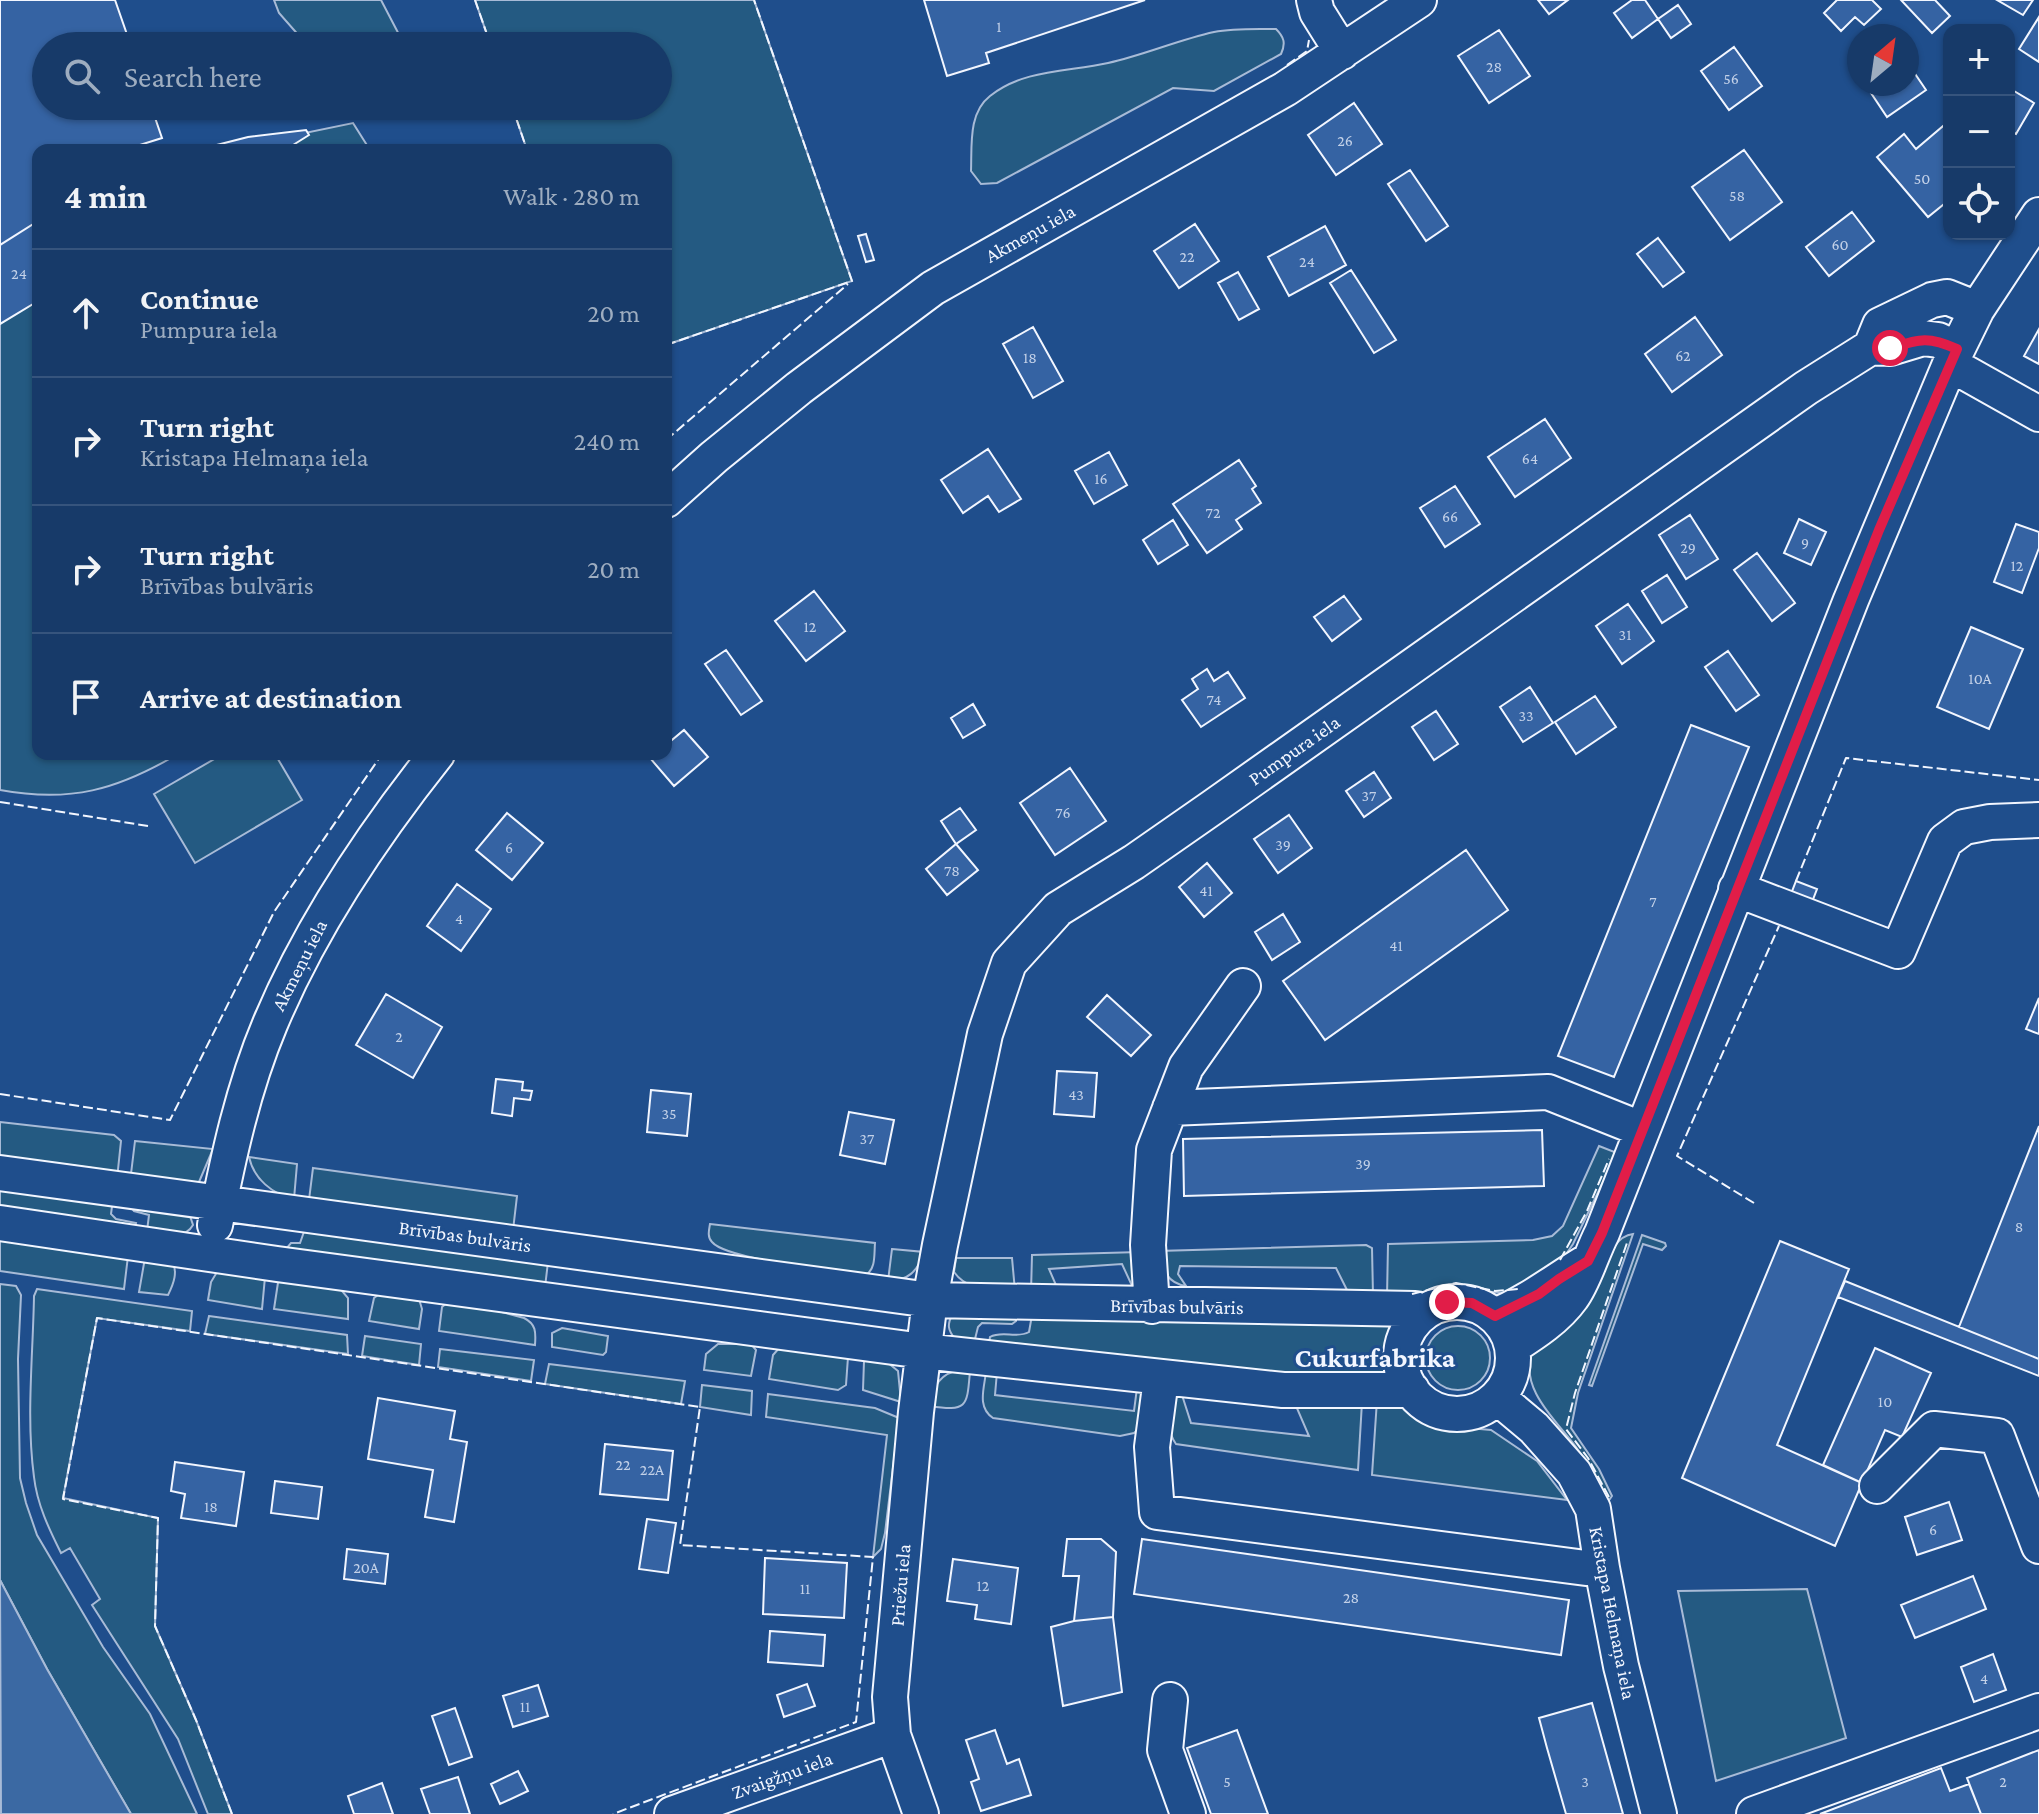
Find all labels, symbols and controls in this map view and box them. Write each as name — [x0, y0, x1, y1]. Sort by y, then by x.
house number: 1 — [996, 18, 1002, 35]
north arrow — [1847, 24, 1919, 96]
map controls — [1943, 24, 2015, 240]
button: + — [1943, 24, 2015, 96]
search box — [32, 32, 672, 120]
icon: search — [60, 54, 104, 98]
house number: 28 — [1486, 58, 1502, 75]
text: Search here — [124, 60, 262, 93]
house number: 56 — [1723, 70, 1739, 87]
button: − — [1943, 96, 2015, 168]
house number: 26 — [1337, 132, 1353, 149]
button: locate — [1943, 168, 2015, 240]
house number: 50 — [1914, 170, 1930, 187]
text: 4 min — [64, 178, 147, 215]
text: Walk · 280 m — [503, 182, 640, 211]
house number: 58 — [1729, 187, 1745, 204]
street label: Akmeņu iela — [981, 199, 1080, 268]
house number: 60 — [1831, 236, 1849, 253]
house number: 22 — [1179, 248, 1195, 265]
house number: 24 — [1299, 253, 1315, 270]
house number: 24 — [11, 265, 27, 282]
text: Continue — [140, 282, 259, 315]
icon: ahead — [64, 291, 108, 335]
text: 20 m — [587, 299, 640, 328]
text: Pumpura iela — [140, 315, 278, 344]
route start — [1872, 330, 1908, 366]
house number: 62 — [1675, 347, 1691, 364]
house number: 18 — [1023, 349, 1037, 366]
text: Turn right — [140, 410, 274, 443]
icon: right — [64, 419, 108, 463]
text: 240 m — [574, 427, 640, 456]
text: Kristapa Helmaņa iela — [140, 443, 368, 472]
house number: 64 — [1522, 450, 1538, 467]
house number: 16 — [1094, 470, 1108, 487]
house number: 72 — [1206, 504, 1221, 521]
house number: 66 — [1442, 508, 1458, 525]
house number: 9 — [1801, 534, 1809, 551]
text: Turn right — [140, 538, 274, 571]
house number: 29 — [1680, 539, 1696, 556]
icon: right — [64, 547, 108, 591]
text: 20 m — [587, 555, 640, 584]
house number: 12 — [2011, 557, 2024, 574]
text: Brīvības bulvāris — [140, 571, 314, 600]
house number: 12 — [804, 618, 817, 635]
house number: 31 — [1619, 626, 1631, 643]
house number: 10A — [1968, 670, 1993, 687]
icon: arrive — [64, 675, 108, 719]
text: Arrive at destination — [140, 681, 402, 714]
house number: 74 — [1206, 691, 1222, 708]
house number: 33 — [1518, 707, 1534, 724]
street label: Pumpura iela — [1244, 711, 1344, 790]
house number: 37 — [1362, 787, 1377, 804]
house number: 76 — [1055, 804, 1071, 821]
house number: 39 — [1275, 836, 1291, 853]
house number: 6 — [505, 839, 513, 856]
house number: 78 — [944, 862, 960, 879]
house number: 41 — [1199, 882, 1213, 899]
house number: 7 — [1649, 893, 1657, 910]
house number: 4 — [455, 910, 463, 927]
street label: Akmeņu iela — [267, 916, 333, 1015]
house number: 41 — [1389, 937, 1403, 954]
house number: 2 — [395, 1028, 403, 1045]
house number: 43 — [1068, 1086, 1084, 1103]
house number: 35 — [661, 1105, 677, 1122]
house number: 37 — [860, 1130, 875, 1147]
house number: 39 — [1355, 1155, 1371, 1172]
street label: Brīvības bulvāris — [397, 1216, 533, 1256]
house number: 8 — [2015, 1218, 2023, 1235]
route end — [1429, 1284, 1465, 1320]
street label: Brīvības bulvāris — [1110, 1294, 1244, 1318]
district label: Cukurfabrika — [1295, 1342, 1456, 1373]
house number: 10 — [1878, 1393, 1892, 1410]
house number: 22 — [615, 1456, 631, 1473]
house number: 22A — [640, 1461, 665, 1478]
house number: 18 — [204, 1498, 218, 1515]
house number: 6 — [1929, 1521, 1937, 1538]
street label: Kristapa Helmaņa iela — [1583, 1525, 1641, 1702]
street label: Priežu iela — [885, 1543, 915, 1627]
house number: 20A — [353, 1559, 380, 1576]
house number: 12 — [977, 1577, 990, 1594]
house number: 11 — [800, 1580, 810, 1597]
house number: 28 — [1343, 1589, 1359, 1606]
house number: 4 — [1980, 1670, 1988, 1687]
house number: 11 — [520, 1698, 530, 1715]
street label: Zvaigžņu iela — [729, 1747, 836, 1805]
house number: 5 — [1223, 1773, 1231, 1790]
house number: 3 — [1581, 1773, 1589, 1790]
house number: 2 — [1999, 1773, 2007, 1790]

